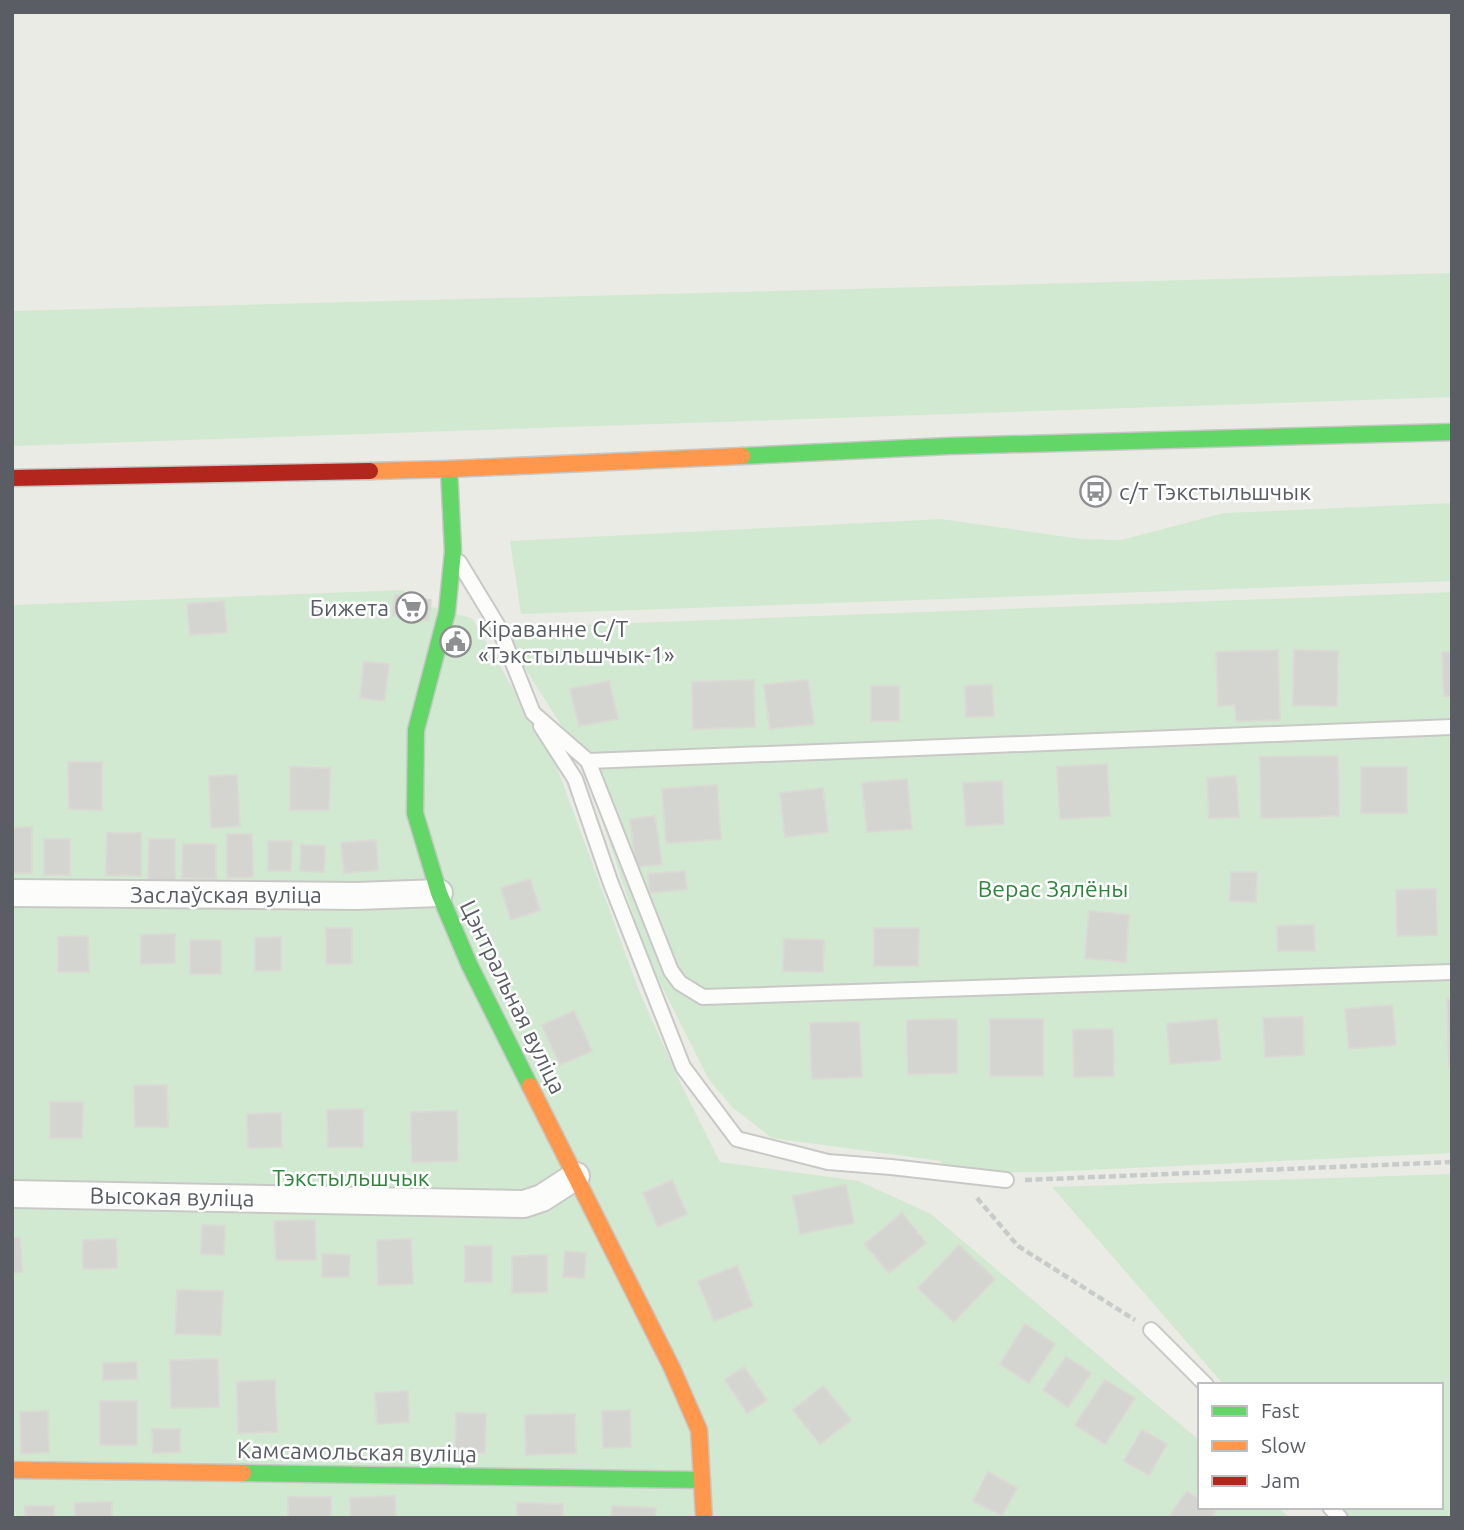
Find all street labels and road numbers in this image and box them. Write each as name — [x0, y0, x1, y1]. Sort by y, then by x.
street label: Заслаўская вуліца — [130, 882, 322, 907]
street label: Цэнтральная вуліца — [456, 896, 571, 1098]
street label: Высокая вуліца — [89, 1183, 255, 1210]
street label: Камсамольская вуліца — [237, 1437, 477, 1466]

